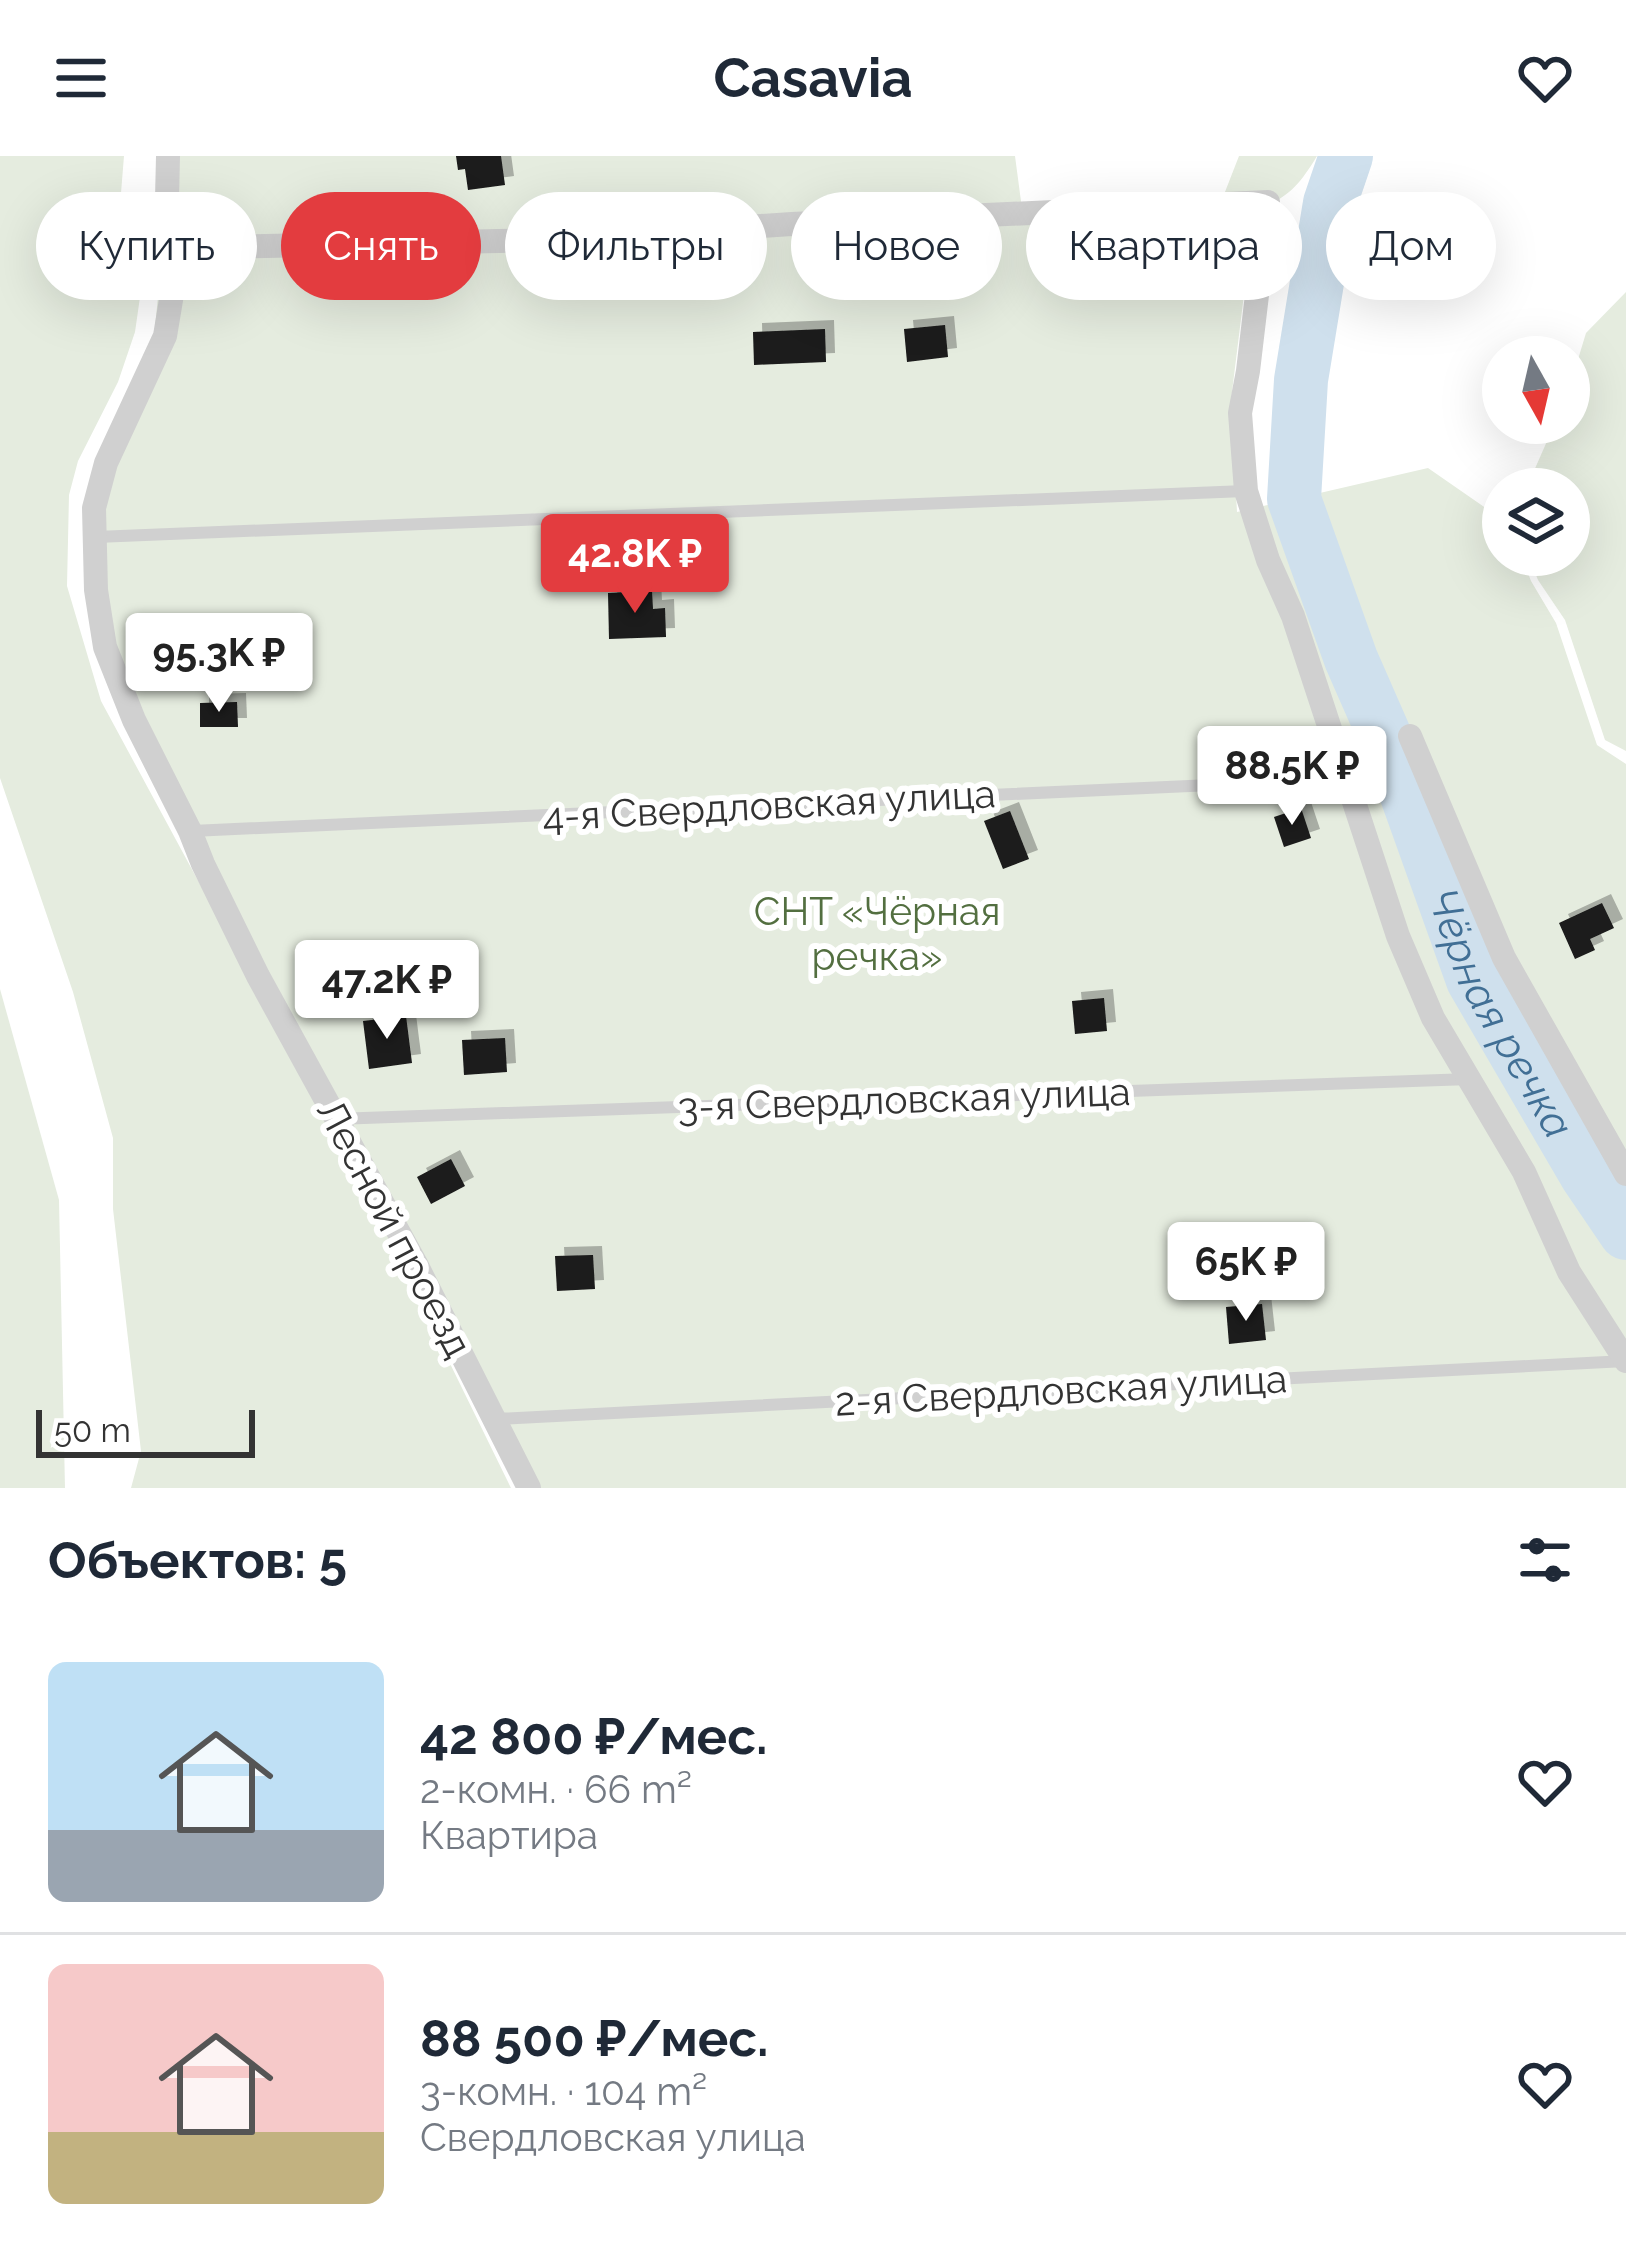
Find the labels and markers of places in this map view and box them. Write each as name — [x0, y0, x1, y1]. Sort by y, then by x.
pin: 42.8K ₽ — [524, 514, 746, 616]
pin: 95.3K ₽ — [108, 613, 330, 715]
pin: 88.5K ₽ — [1181, 726, 1403, 828]
pin: 47.2K ₽ — [276, 940, 498, 1042]
pin: 65K ₽ — [1162, 1222, 1330, 1324]

